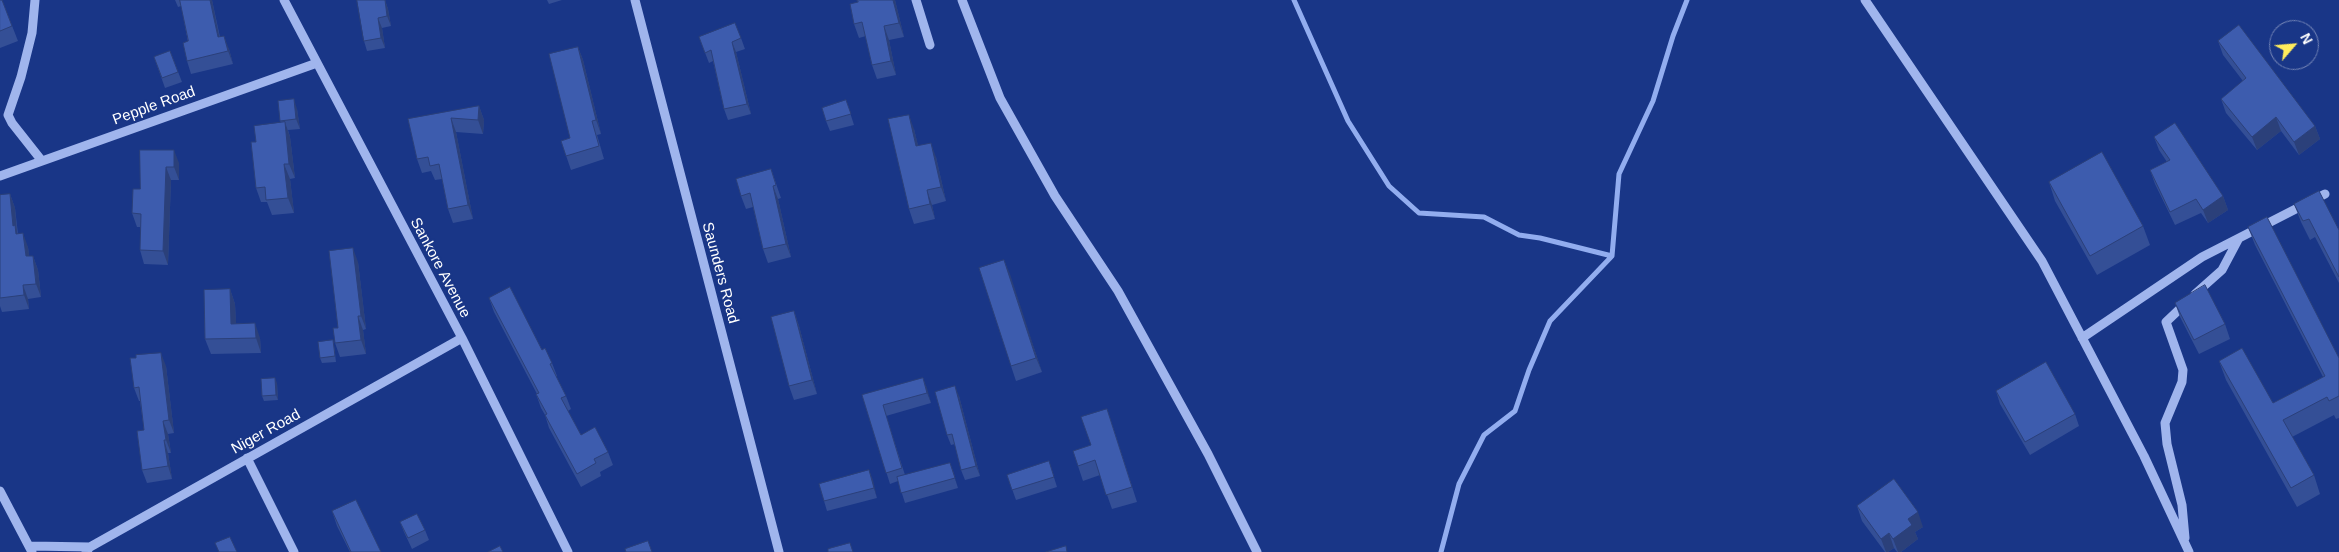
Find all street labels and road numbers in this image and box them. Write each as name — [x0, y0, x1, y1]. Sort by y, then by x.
street label: Pepple Road — [110, 83, 198, 129]
street label: Sankore Avenue — [406, 215, 474, 321]
street label: Saunders Road — [698, 220, 742, 326]
street label: Niger Road — [228, 406, 304, 458]

